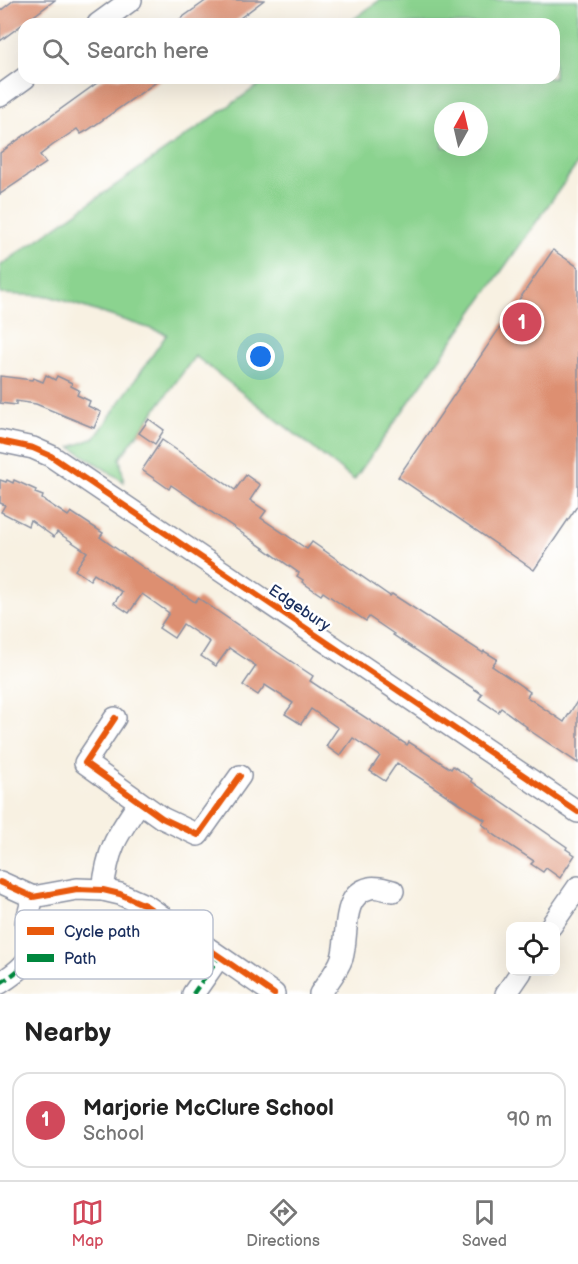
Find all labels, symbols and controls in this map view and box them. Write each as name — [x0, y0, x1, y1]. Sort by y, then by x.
search box — [18, 18, 560, 84]
icon: search — [39, 35, 72, 68]
text: Search here — [87, 38, 209, 65]
north arrow — [434, 102, 488, 156]
pin: 1 — [502, 300, 542, 344]
your location — [246, 342, 275, 371]
street label: Edgebury — [265, 581, 334, 636]
legend — [15, 910, 213, 979]
map controls — [506, 922, 560, 976]
button: locate — [506, 922, 560, 976]
text: Cycle path — [64, 923, 140, 942]
text: Path — [64, 950, 96, 969]
text: Nearby — [24, 1018, 111, 1049]
text: Marjorie McClure School — [83, 1095, 334, 1122]
text: 1 — [41, 1108, 50, 1132]
text: 90 m — [507, 1108, 552, 1132]
text: School — [83, 1122, 144, 1146]
tab: Map — [71, 1196, 104, 1251]
tab: Directions — [246, 1196, 320, 1251]
tab: Saved — [462, 1196, 507, 1251]

